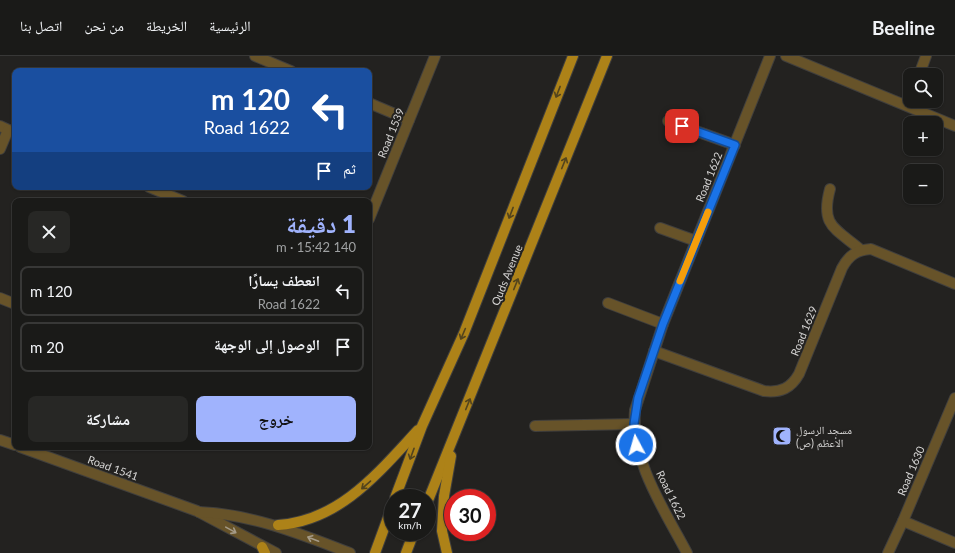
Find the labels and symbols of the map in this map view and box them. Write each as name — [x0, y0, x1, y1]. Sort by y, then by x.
one-way arrow — [554, 86, 562, 98]
street label: Road 1539 — [375, 106, 406, 160]
pin — [665, 109, 699, 143]
street label: Road 1622 — [693, 150, 724, 204]
one-way arrow — [561, 157, 569, 169]
one-way arrow — [507, 207, 514, 219]
street label: Quds Avenue — [488, 242, 525, 307]
one-way arrow — [513, 278, 520, 290]
street label: Road 1629 — [788, 304, 819, 358]
one-way arrow — [459, 328, 467, 340]
one-way arrow — [464, 399, 472, 411]
place label: مسجد الرسول الأعظم (ص) — [796, 423, 852, 451]
position arrow — [615, 424, 657, 466]
mosque icon: مسجد الرسول الأعظم (ص) — [771, 425, 793, 447]
street label: Road 1630 — [894, 443, 927, 498]
one-way arrow — [407, 447, 415, 459]
street label: Road 1541 — [86, 452, 140, 483]
street label: Road 1622 — [654, 468, 689, 521]
one-way arrow — [361, 480, 372, 489]
speed limit sign: 30 — [444, 489, 496, 541]
one-way arrow — [225, 527, 237, 534]
one-way arrow — [308, 535, 320, 543]

